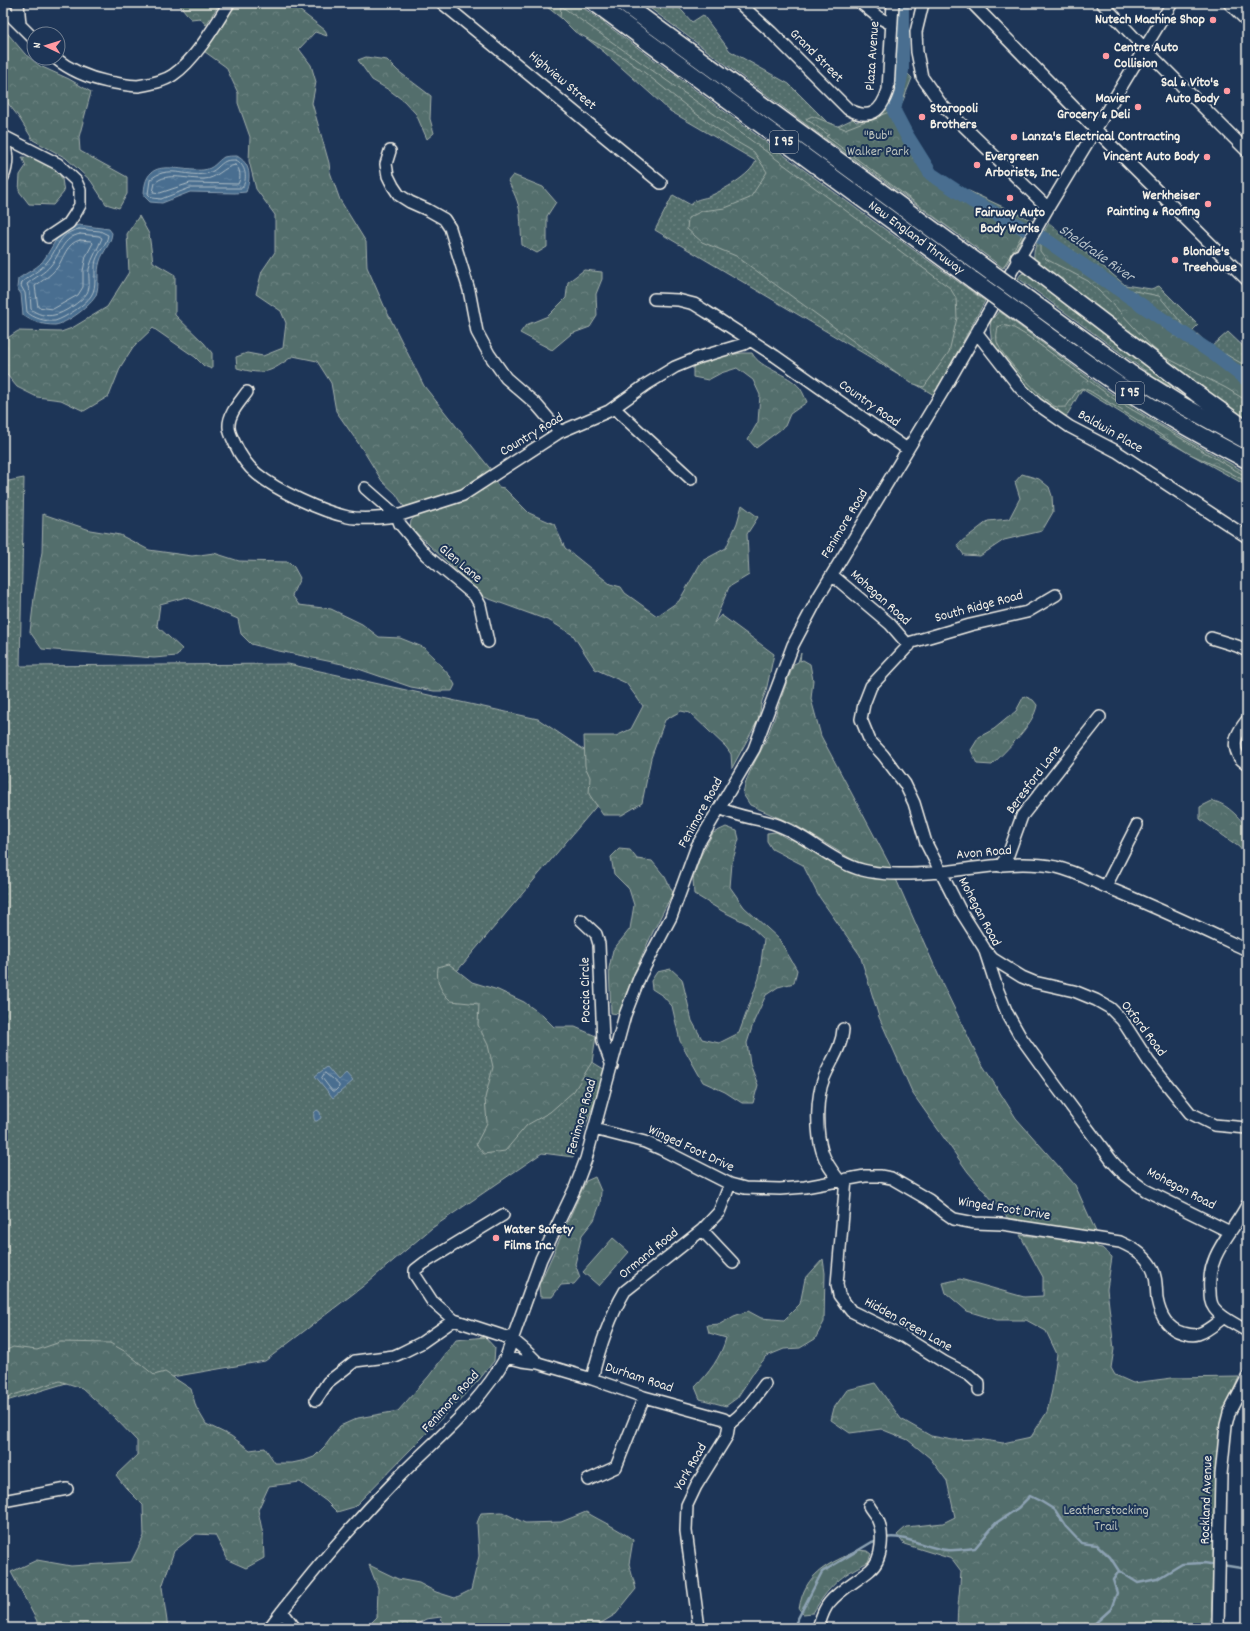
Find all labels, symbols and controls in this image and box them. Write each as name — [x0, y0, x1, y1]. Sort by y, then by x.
place label: Nutech Machine Shop — [1095, 10, 1206, 30]
marker: Nutech Machine Shop — [1208, 15, 1218, 25]
street label: Plaza Avenue — [861, 21, 885, 91]
street label: Grand Street — [785, 25, 847, 87]
north arrow — [26, 26, 66, 66]
place label: Centre Auto Collision — [1114, 38, 1178, 74]
text: N — [30, 42, 46, 49]
street label: Highview Street — [524, 47, 600, 115]
marker: Centre Auto Collision — [1101, 51, 1111, 61]
place label: Sal & Vito's Auto Body — [1161, 73, 1220, 109]
marker: Sal & Vito's Auto Body — [1222, 86, 1232, 96]
place label: Mavier Grocery & Deli — [1057, 89, 1131, 125]
place label: Staropoli Brothers — [930, 99, 978, 135]
marker: Mavier Grocery & Deli — [1133, 102, 1143, 112]
marker: Staropoli Brothers — [917, 112, 927, 122]
park label: "Bub" Walker Park — [847, 126, 909, 162]
place label: Lanza's Electrical Contracting — [1022, 127, 1180, 147]
road number: I 95 — [770, 131, 798, 153]
marker: Lanza's Electrical Contracting — [1009, 132, 1019, 142]
place label: Evergreen Arborists, Inc. — [985, 147, 1059, 183]
place label: Vincent Auto Body — [1103, 147, 1200, 167]
marker: Vincent Auto Body — [1202, 152, 1212, 162]
marker: Evergreen Arborists, Inc. — [972, 160, 982, 170]
place label: Werkheiser Painting & Roofing — [1107, 186, 1201, 222]
marker: Fairway Auto Body Works — [1005, 193, 1015, 203]
street label: New England Thruway — [864, 196, 969, 281]
marker: Werkheiser Painting & Roofing — [1203, 199, 1213, 209]
place label: Fairway Auto Body Works — [975, 203, 1045, 239]
water label: Sheldrake River — [1054, 220, 1140, 289]
place label: Blondie's Treehouse — [1183, 242, 1237, 278]
marker: Blondie's Treehouse — [1170, 255, 1180, 265]
street label: Country Road — [834, 375, 904, 433]
road number: I 95 — [1116, 382, 1144, 404]
street label: Baldwin Place — [1074, 405, 1146, 459]
street label: Country Road — [496, 408, 568, 462]
street label: Fenimore Road — [816, 485, 874, 563]
street label: Glen Lane — [434, 540, 486, 588]
street label: Mohegan Road — [845, 565, 915, 631]
street label: South Ridge Road — [933, 586, 1025, 628]
street label: Beresford Lane — [1002, 742, 1066, 818]
street label: Fenimore Road — [673, 774, 729, 852]
street label: Avon Road — [955, 841, 1013, 865]
street label: Mohegan Road — [952, 874, 1006, 950]
street label: Poccia Circle — [575, 957, 597, 1023]
street label: Oxford Road — [1115, 997, 1171, 1061]
street label: Fenimore Road — [562, 1077, 602, 1157]
street label: Winged Foot Drive — [645, 1120, 737, 1178]
street label: Mohegan Road — [1143, 1162, 1219, 1216]
street label: Winged Foot Drive — [956, 1192, 1052, 1226]
place label: Water Safety Films Inc. — [504, 1220, 574, 1256]
street label: Ormand Road — [615, 1224, 683, 1284]
marker: Water Safety Films Inc. — [491, 1233, 501, 1243]
street label: Hidden Green Lane — [860, 1293, 956, 1357]
street label: Durham Road — [602, 1358, 676, 1398]
street label: Fenimore Road — [417, 1366, 485, 1438]
street label: York Road — [669, 1440, 713, 1494]
street label: Rockland Avenue — [1195, 1455, 1219, 1545]
park label: Leatherstocking Trail — [1063, 1501, 1149, 1537]

